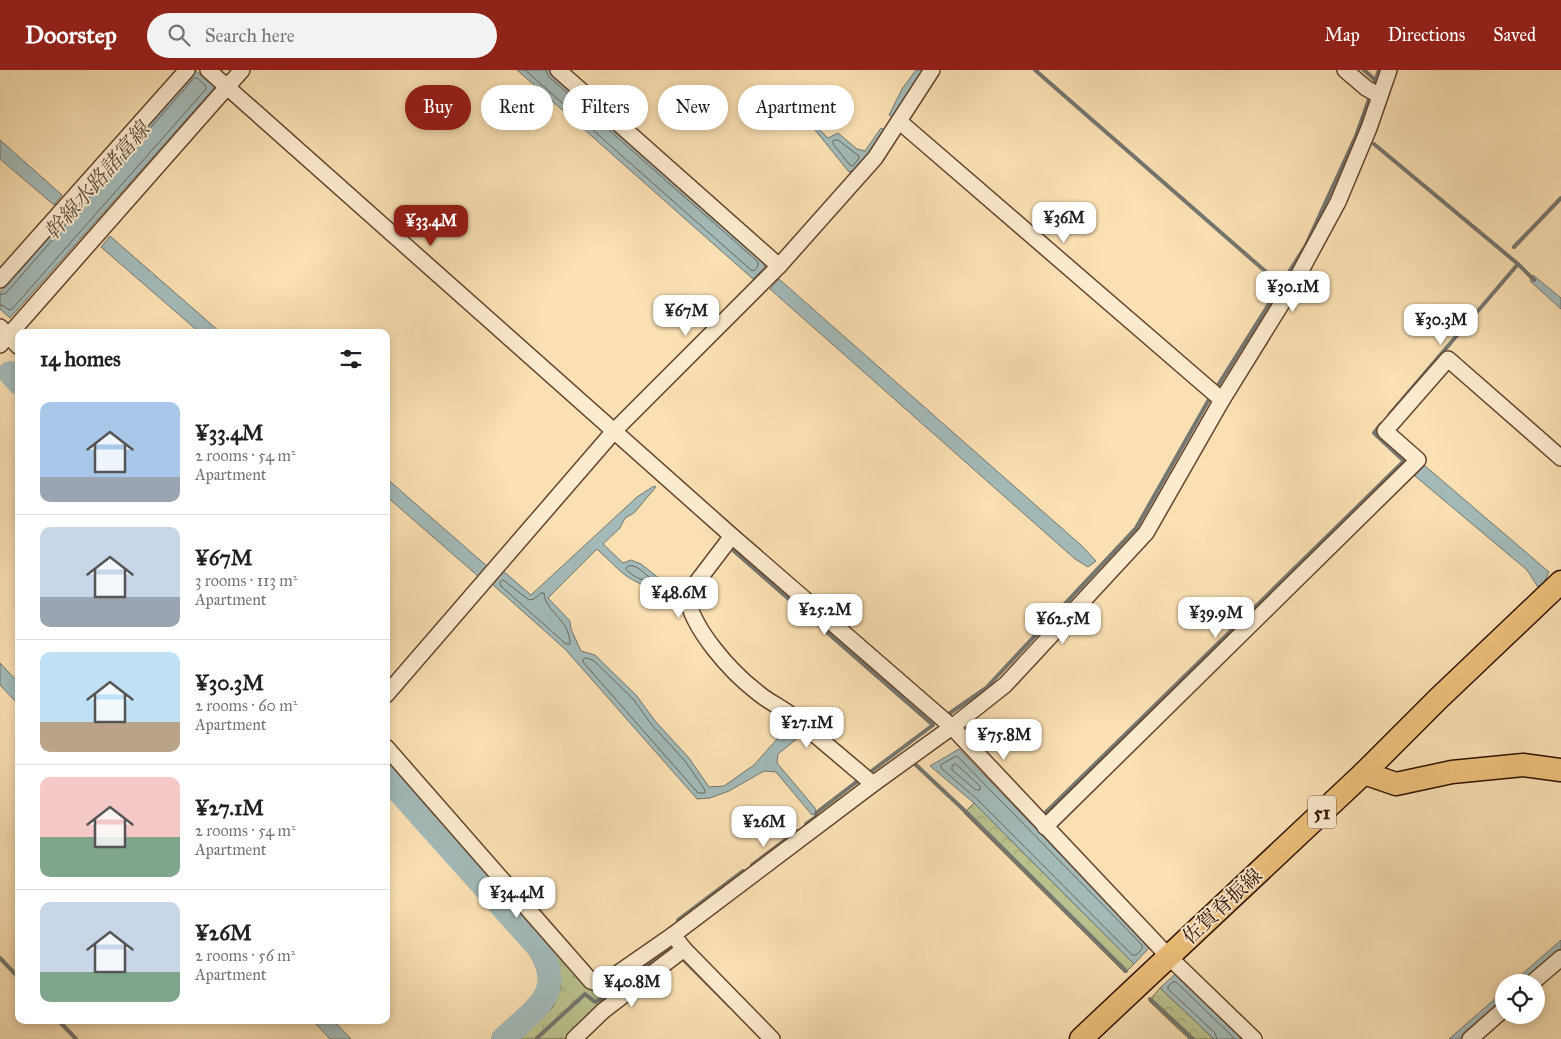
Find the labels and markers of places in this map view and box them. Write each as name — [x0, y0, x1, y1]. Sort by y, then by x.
pin: ¥36M — [1034, 202, 1094, 244]
pin: ¥33.4M — [390, 204, 472, 247]
pin: ¥30.1M — [1252, 270, 1334, 313]
pin: ¥67M — [656, 294, 716, 337]
pin: ¥30.3M — [1400, 304, 1482, 346]
pin: ¥48.6M — [638, 576, 720, 619]
pin: ¥25.2M — [784, 594, 866, 636]
pin: ¥39.9M — [1175, 596, 1257, 639]
pin: ¥62.5M — [1022, 602, 1104, 645]
pin: ¥27.1M — [766, 706, 848, 749]
pin: ¥75.8M — [963, 718, 1045, 761]
pin: ¥26M — [734, 806, 794, 848]
pin: ¥34.4M — [476, 876, 558, 919]
pin: ¥40.8M — [591, 966, 673, 1008]

